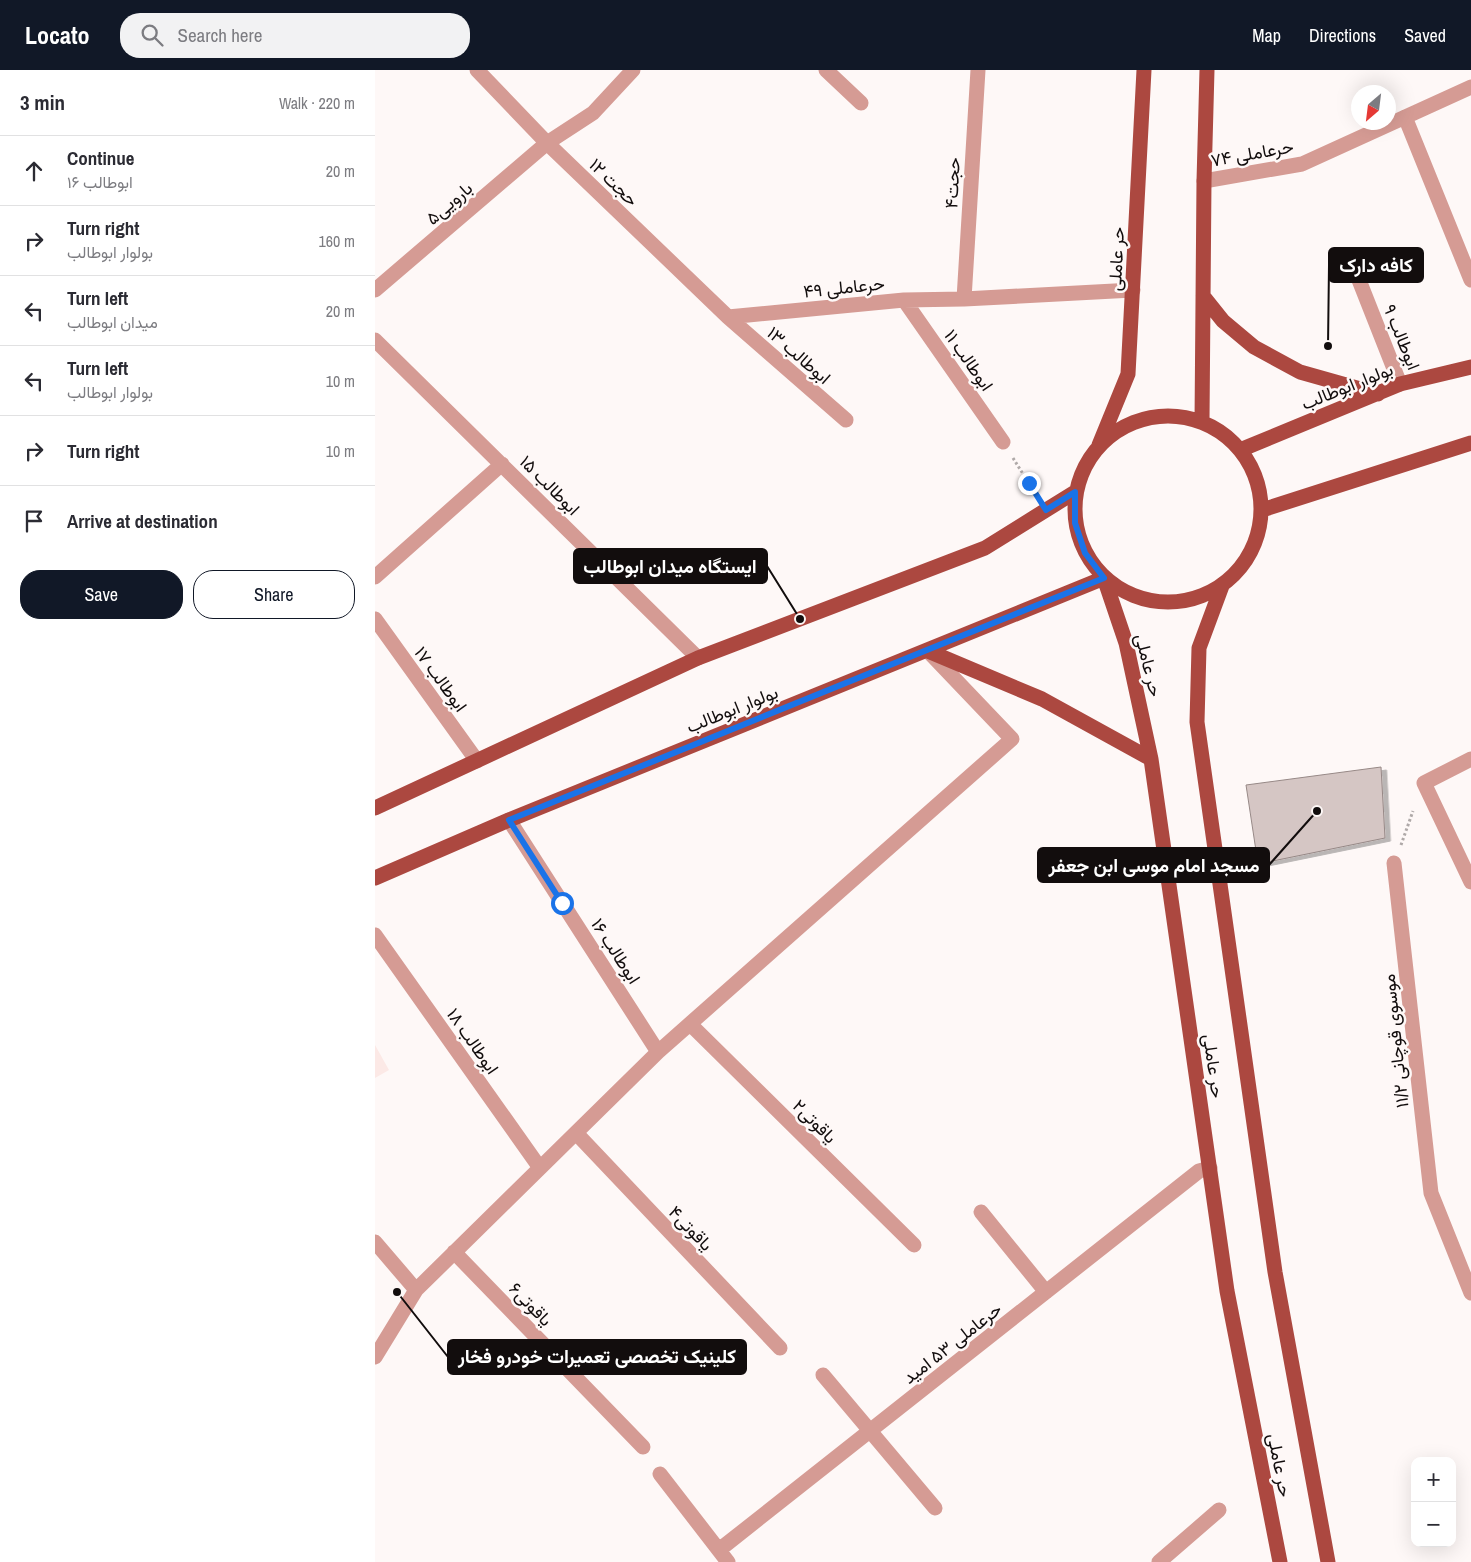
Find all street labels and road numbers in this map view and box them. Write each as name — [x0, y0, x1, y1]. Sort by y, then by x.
street label: حرعاملی ۷۴ — [1209, 133, 1295, 173]
street label: حجت ۱۲ — [584, 152, 644, 212]
street label: حجت۴ — [938, 157, 966, 209]
street label: بارویی۵ — [420, 176, 478, 230]
street label: حر عاملی — [1102, 226, 1130, 292]
street label: حرعاملی ۴۹ — [802, 270, 886, 304]
street label: ابوطالب ۹ — [1378, 300, 1426, 374]
street label: ابوطالب ۱۳ — [762, 320, 836, 390]
street label: ابوطالب ۱۱ — [939, 324, 999, 396]
street label: بولوار ابوطالب — [1297, 356, 1397, 416]
street label: ابوطالب ۱۵ — [514, 449, 586, 521]
street label: حر عاملی — [1129, 631, 1169, 699]
street label: ابوطالب ۱۷ — [409, 641, 473, 717]
street label: بولوار ابوطالب — [682, 679, 782, 739]
street label: ابوطالب ۱۶ — [585, 913, 647, 989]
street label: موسوی قوچانی ۱۱/۲ — [1376, 973, 1414, 1109]
street label: ابوطالب ۱۸ — [441, 1003, 505, 1079]
street label: حر عاملی — [1197, 1032, 1231, 1100]
street label: یاقوتی۲ — [787, 1093, 843, 1149]
street label: یاقوتی۴ — [663, 1200, 719, 1256]
street label: یاقوتی۶ — [504, 1276, 558, 1332]
street label: حرعاملی ۵۳ امید — [897, 1296, 1007, 1390]
street label: حر عاملی — [1262, 1431, 1298, 1499]

